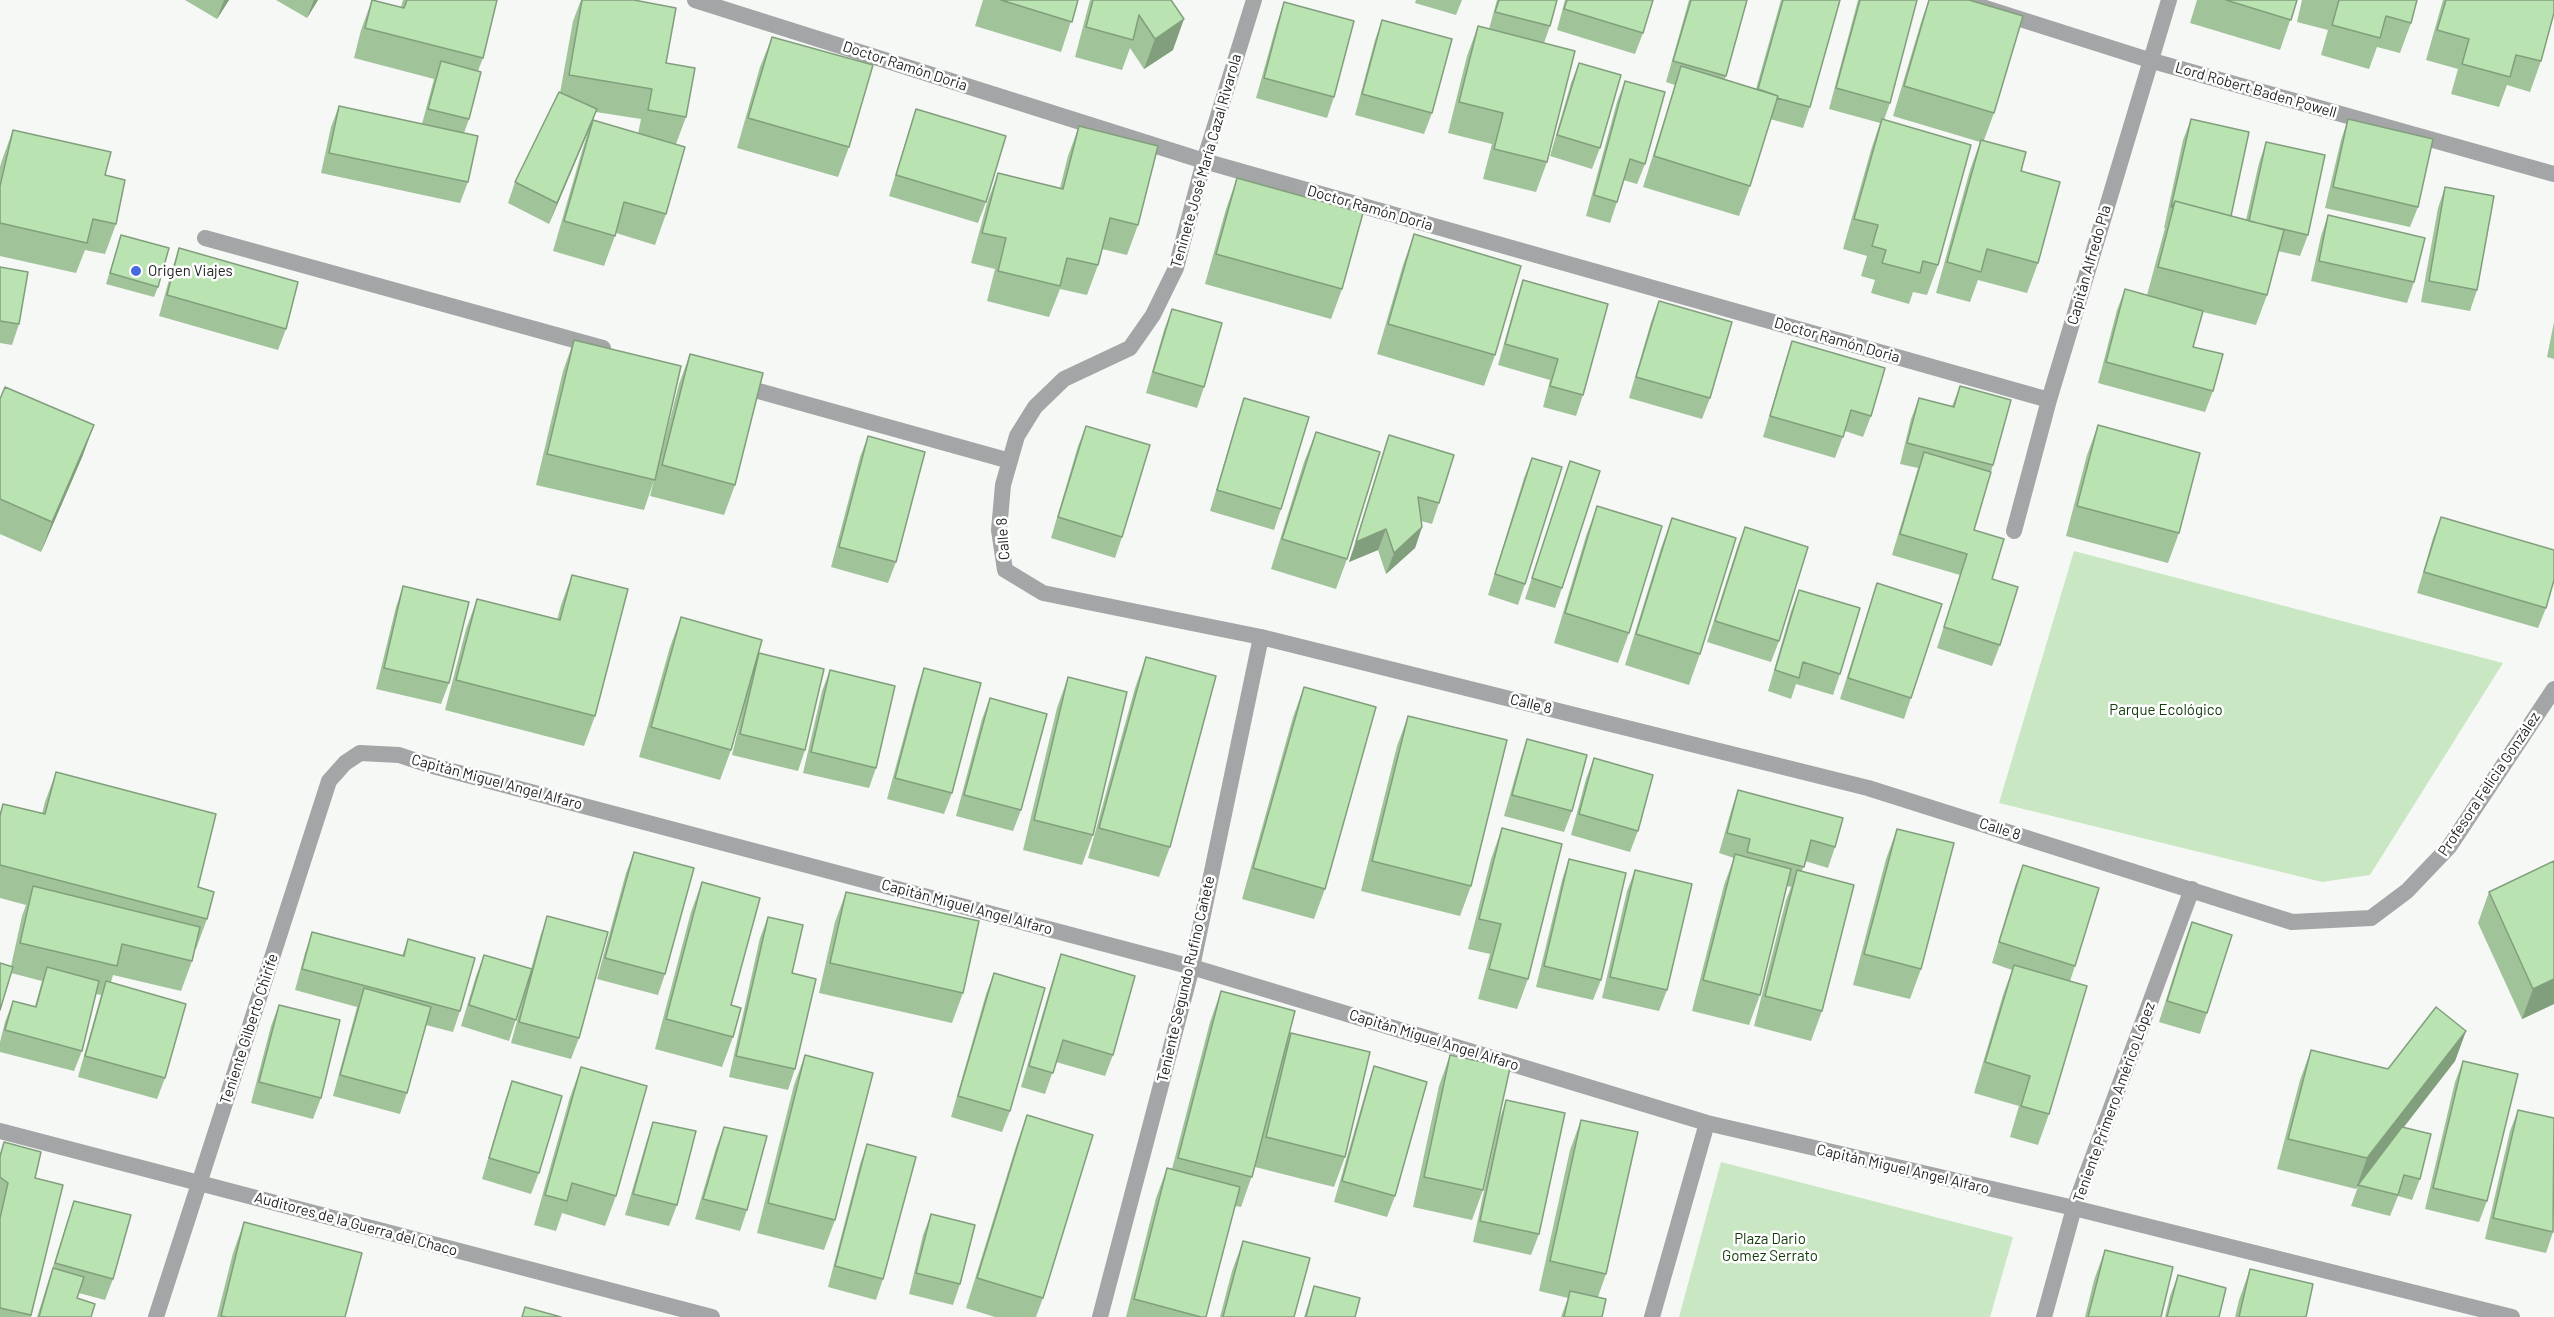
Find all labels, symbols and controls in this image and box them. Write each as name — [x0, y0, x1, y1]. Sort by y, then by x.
street label: Doctor Ramón Doria — [841, 37, 969, 95]
street label: Teninete José María Cazal Rivarola — [1167, 52, 1245, 270]
street label: Lord Robert Baden Powell — [2173, 58, 2339, 122]
street label: Doctor Ramón Doria — [1305, 181, 1435, 235]
street label: Capitán Alfredo Pla — [2063, 203, 2115, 327]
place label: Origen Viajes — [148, 262, 233, 280]
marker: Origen Viajes — [129, 264, 143, 278]
street label: Doctor Ramón Doria — [1772, 313, 1902, 367]
street label: Calle 8 — [993, 517, 1013, 561]
street label: Calle 8 — [1508, 690, 1554, 718]
park label: Parque Ecológico — [2109, 701, 2223, 719]
street label: Profesora Felicia González — [2434, 709, 2544, 859]
street label: Capitán Miguel Angel Alfaro — [409, 750, 585, 814]
street label: Calle 8 — [1977, 814, 2023, 844]
street label: Teniente Segundo Rufino Cañete — [1153, 874, 1219, 1084]
street label: Capitán Miguel Angel Alfaro — [879, 875, 1055, 939]
street label: Teniente Gilberto Chirife — [216, 951, 282, 1107]
street label: Teniente Primero Américo López — [2069, 999, 2159, 1205]
street label: Capitán Miguel Angel Alfaro — [1347, 1006, 1521, 1074]
street label: Capitán Miguel Angel Alfaro — [1815, 1140, 1991, 1198]
street label: Auditores de la Guerra del Chaco — [252, 1188, 460, 1260]
park label: Plaza Dario Gomez Serrato — [1722, 1230, 1818, 1265]

